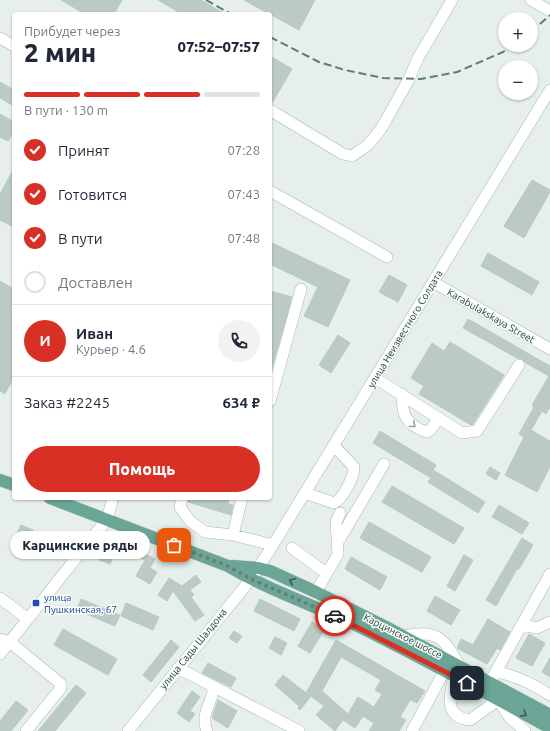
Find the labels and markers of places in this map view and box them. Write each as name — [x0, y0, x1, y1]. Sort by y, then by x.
pin — [157, 528, 191, 562]
callout: Карцинские ряды — [10, 531, 150, 559]
place label: улица Пушкинская, 67 — [44, 592, 117, 615]
marker: улица Пушкинская, 67 — [31, 598, 41, 608]
pin — [450, 666, 484, 700]

